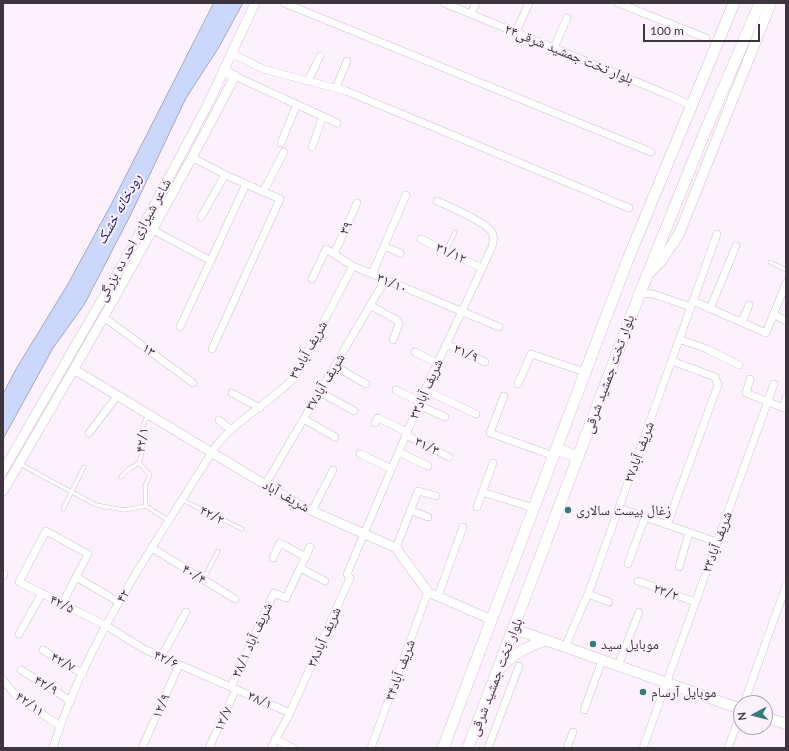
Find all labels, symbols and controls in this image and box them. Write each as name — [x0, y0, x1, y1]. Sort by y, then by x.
scale bar — [645, 16, 762, 42]
street label: بلوار تخت جمشید شرقی۲۴ — [502, 20, 636, 88]
text: 100 m — [650, 23, 684, 38]
water label: رودخانه خشک — [92, 171, 146, 247]
street label: شاعر شیرازی احد ده بزرگی — [93, 176, 175, 304]
street label: ۳۹ — [336, 219, 356, 237]
street label: ۳۱/۱۲ — [433, 239, 469, 267]
street label: ۳۱/۱۰ — [374, 269, 410, 297]
street label: بلوار تخت جمشید شرقی — [580, 312, 638, 436]
street label: شریف آباد۳۹ — [285, 318, 331, 382]
street label: ۱۳ — [139, 340, 159, 360]
street label: ۳۱/۹ — [451, 340, 481, 366]
street label: شریف آباد۳۷ — [301, 350, 349, 414]
street label: شریف آباد۳۳ — [405, 356, 447, 422]
street label: شریف آباد۲۷ — [620, 419, 658, 485]
street label: ۴۲/۱ — [132, 426, 152, 454]
street label: ۳۱/۳ — [412, 433, 442, 459]
street label: شریف آباد — [260, 476, 312, 516]
street label: ۴۲/۲ — [197, 502, 227, 528]
place label: زغال بیست سالاری — [576, 502, 671, 518]
marker: زغال بیست سالاری — [563, 505, 573, 515]
street label: شریف آباد۲۳ — [698, 509, 736, 575]
street label: ۴۰/۴ — [179, 560, 209, 588]
street label: ۲۳/۲ — [651, 580, 681, 604]
street label: ۴۲ — [113, 586, 133, 606]
street label: ۴۲/۵ — [47, 591, 77, 617]
street label: ۳۸/۱ شریف آباد — [228, 600, 276, 680]
street label: شریف آباد۳۸ — [303, 604, 345, 670]
street label: بلوار تخت جمشید شرقی — [466, 616, 526, 738]
place label: موبایل سید — [601, 636, 659, 652]
street label: شریف آباد۳۴ — [381, 637, 419, 703]
marker: موبایل سید — [588, 639, 598, 649]
street label: ۴۲/۶ — [151, 646, 181, 672]
street label: ۴۲/۷ — [48, 648, 78, 676]
street label: ۴۲/۹ — [31, 671, 61, 699]
place label: موبایل آرسام — [651, 684, 716, 700]
street label: ۳۸/۱ — [245, 687, 275, 713]
marker: موبایل آرسام — [638, 687, 648, 697]
street label: ۴۲/۱۱ — [12, 688, 48, 720]
street label: ۱۲/۹ — [148, 691, 174, 721]
north arrow — [733, 695, 773, 735]
street label: ۱۲/۷ — [210, 704, 236, 734]
text: N — [735, 711, 749, 721]

